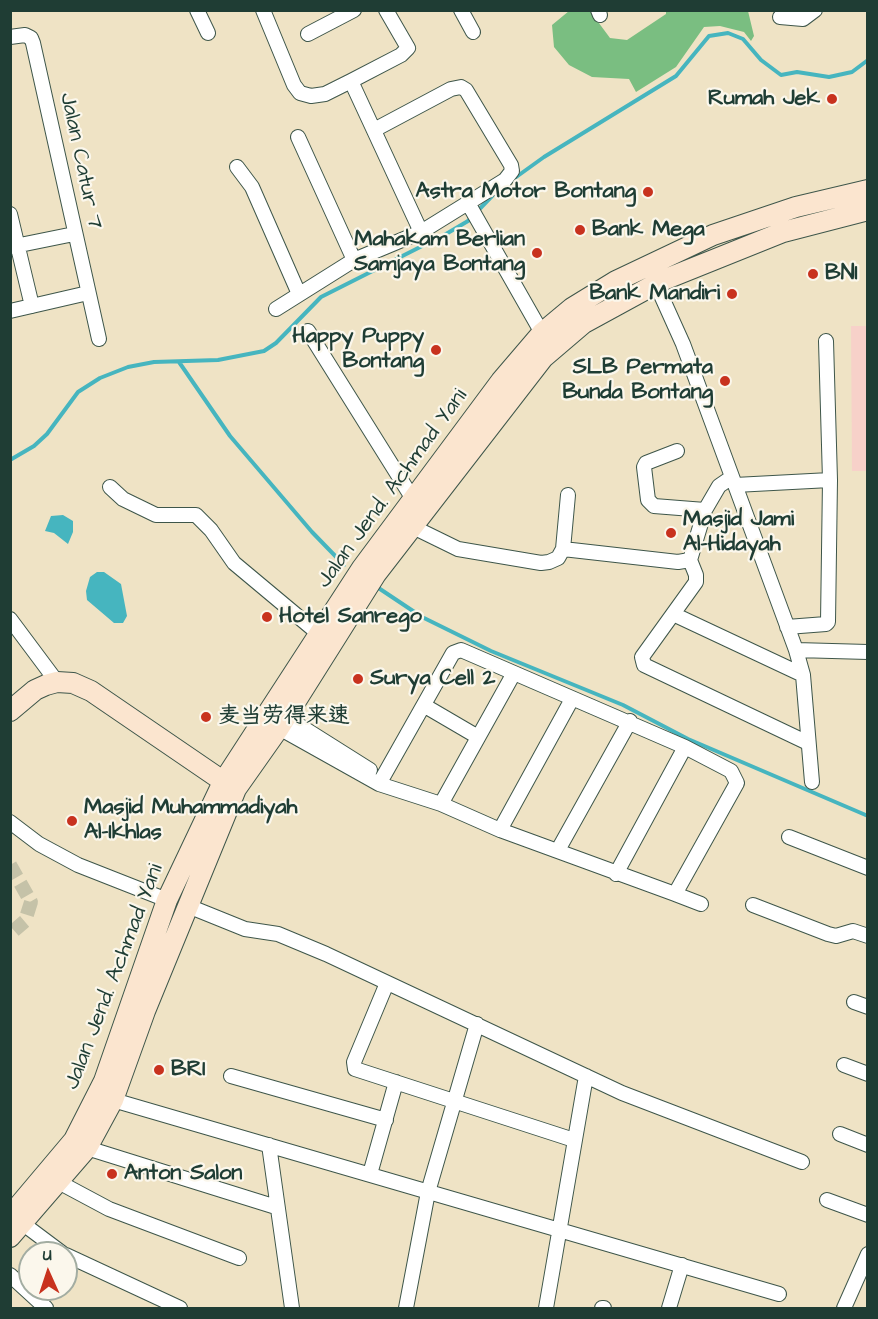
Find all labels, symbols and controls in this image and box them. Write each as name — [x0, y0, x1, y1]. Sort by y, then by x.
place label: Rumah Jek — [708, 86, 820, 112]
street label: Jalan Catur 7 — [53, 90, 107, 232]
marker: Rumah Jek — [825, 92, 839, 106]
place label: Astra Motor Bontang — [416, 179, 636, 205]
marker: Astra Motor Bontang — [641, 185, 655, 199]
place label: Bank Mega — [592, 217, 705, 243]
marker: Bank Mega — [573, 223, 587, 237]
place label: Mahakam Berlian Samjaya Bontang — [354, 227, 525, 278]
marker: Mahakam Berlian Samjaya Bontang — [530, 246, 544, 260]
place label: BNI — [825, 261, 858, 287]
marker: BNI — [806, 267, 820, 281]
place label: Bank Mandiri — [589, 281, 720, 307]
marker: Bank Mandiri — [725, 287, 739, 301]
place label: Happy Puppy Bontang — [292, 324, 424, 376]
marker: Happy Puppy Bontang — [429, 343, 443, 357]
place label: SLB Permata Bunda Bontang — [562, 355, 713, 406]
marker: SLB Permata Bunda Bontang — [718, 374, 732, 388]
street label: Jalan Jend. Achmad Yani — [312, 384, 474, 594]
place label: Masjid Jami Al-Hidayah — [683, 507, 794, 558]
marker: Masjid Jami Al-Hidayah — [664, 526, 678, 540]
place label: Hotel Sanrego — [279, 604, 422, 630]
marker: Hotel Sanrego — [260, 610, 274, 624]
place label: Surya Cell 2 — [370, 666, 495, 692]
marker: Surya Cell 2 — [351, 672, 365, 686]
place label: 麦当劳得来速 — [218, 704, 350, 730]
marker: 麦当劳得来速 — [199, 710, 213, 724]
place label: Masjid Muhammadiyah Al-Ikhlas — [84, 795, 297, 846]
marker: Masjid Muhammadiyah Al-Ikhlas — [65, 814, 79, 828]
street label: Jalan Jend. Achmad Yani — [60, 860, 170, 1094]
place label: BRI — [171, 1057, 206, 1083]
marker: BRI — [152, 1063, 166, 1077]
place label: Anton Salon — [124, 1161, 242, 1187]
marker: Anton Salon — [105, 1167, 119, 1181]
north arrow — [18, 1241, 78, 1301]
text: U — [42, 1244, 52, 1266]

